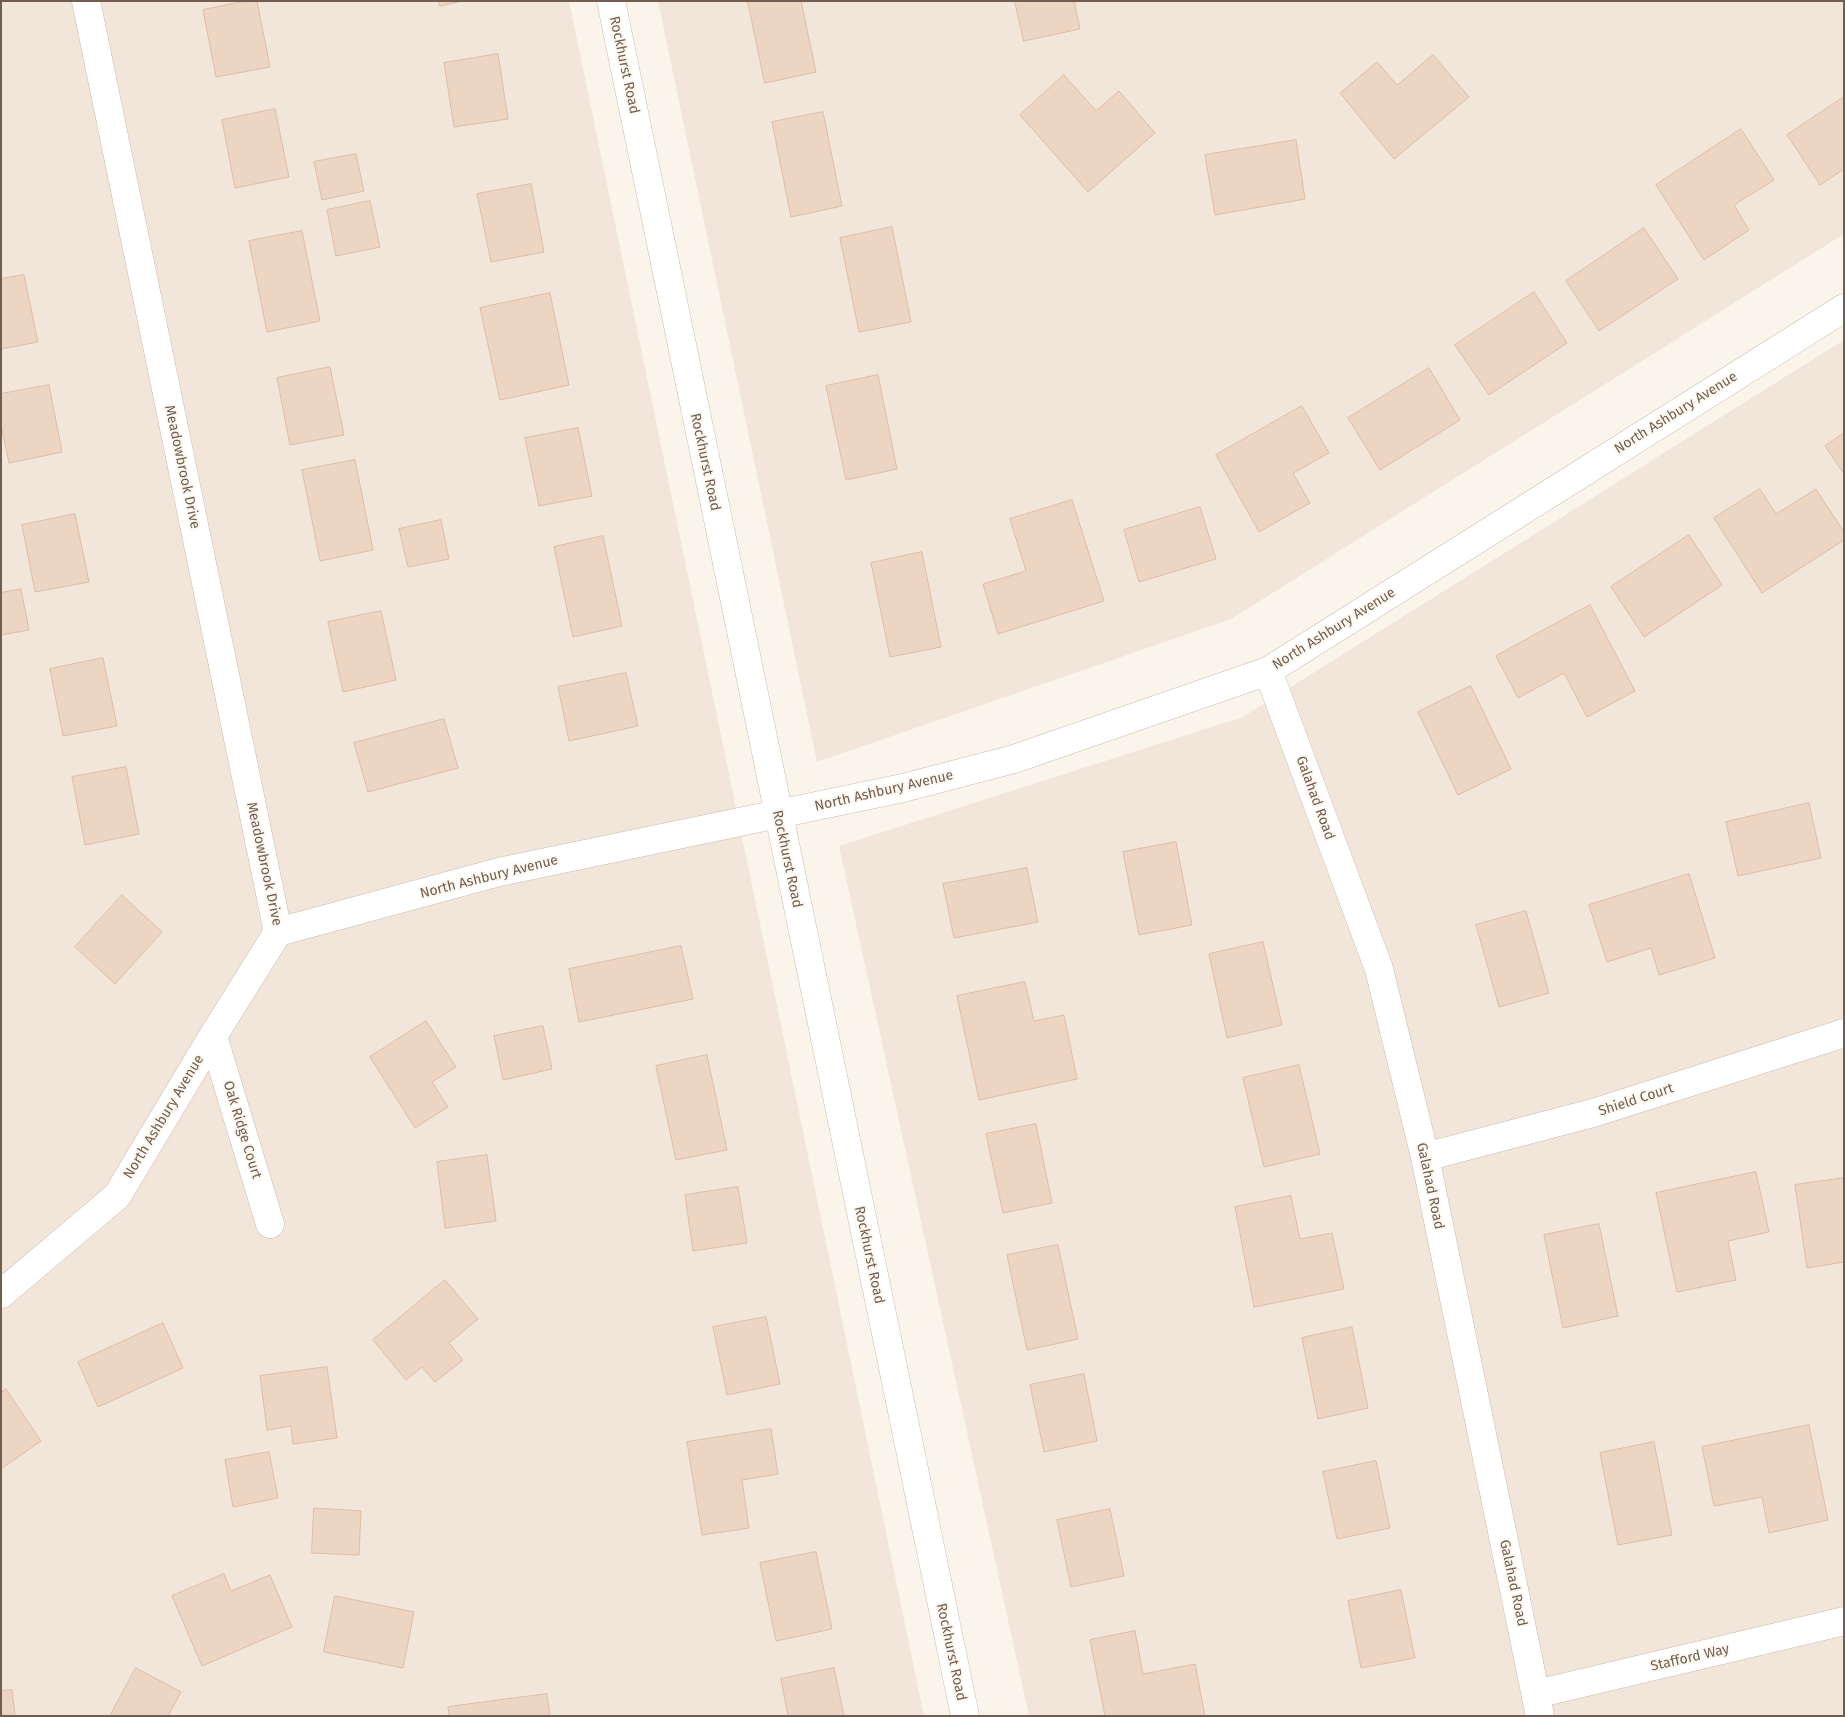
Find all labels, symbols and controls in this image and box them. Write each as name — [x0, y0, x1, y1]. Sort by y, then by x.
street label: Rockhurst Road — [605, 15, 643, 115]
street label: North Ashbury Avenue — [1611, 368, 1741, 458]
street label: Meadowbrook Drive — [161, 404, 203, 530]
street label: Rockhurst Road — [686, 412, 724, 512]
street label: North Ashbury Avenue — [1269, 584, 1399, 674]
street label: Galahad Road — [1292, 754, 1338, 842]
street label: North Ashbury Avenue — [813, 767, 955, 815]
street label: Meadowbrook Drive — [243, 801, 285, 927]
street label: Rockhurst Road — [768, 809, 806, 909]
street label: North Ashbury Avenue — [418, 852, 560, 902]
street label: North Ashbury Avenue — [120, 1052, 208, 1182]
street label: Oak Ridge Court — [219, 1079, 265, 1181]
street label: Shield Court — [1596, 1080, 1676, 1120]
street label: Galahad Road — [1413, 1141, 1447, 1231]
street label: Rockhurst Road — [850, 1205, 888, 1305]
street label: Galahad Road — [1496, 1538, 1530, 1628]
street label: Rockhurst Road — [932, 1602, 970, 1702]
street label: Stafford Way — [1649, 1641, 1731, 1675]

